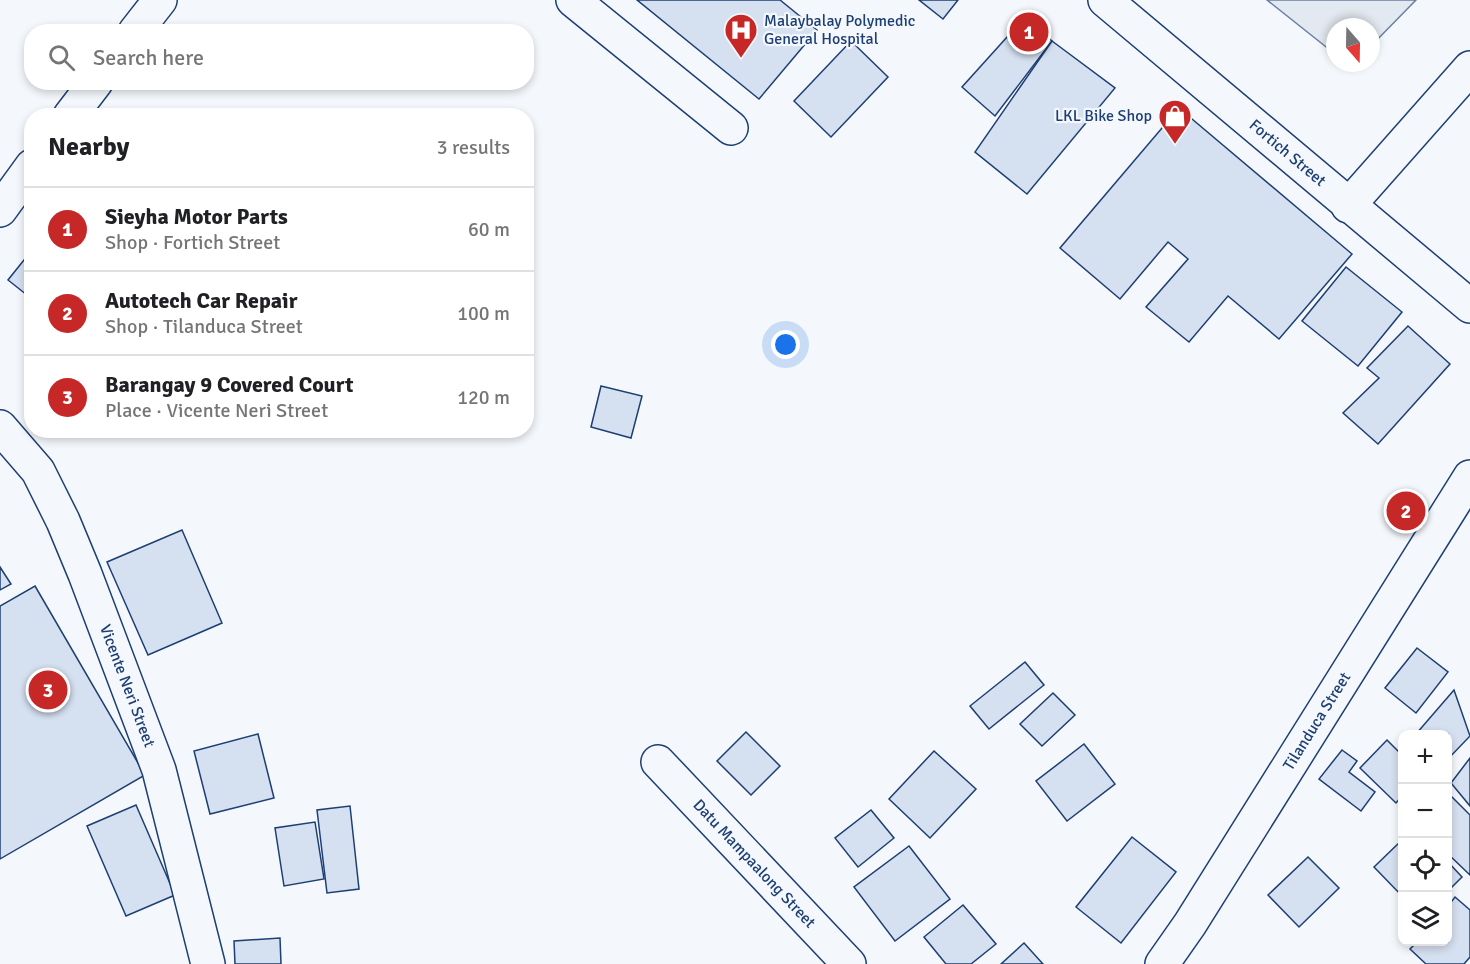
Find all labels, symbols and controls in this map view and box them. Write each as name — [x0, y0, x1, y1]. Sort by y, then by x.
pin: 1 — [1010, 9, 1048, 54]
place label: Malaybalay Polymedic General Hospital — [764, 11, 915, 49]
hospital icon: Malaybalay Polymedic General Hospital — [723, 12, 759, 59]
north arrow — [1326, 18, 1380, 72]
search box — [24, 24, 534, 90]
icon: search — [45, 41, 78, 74]
text: Search here — [93, 44, 204, 71]
shop icon: LKL Bike Shop — [1157, 98, 1193, 145]
place label: LKL Bike Shop — [1055, 106, 1152, 126]
street label: Fortich Street — [1245, 115, 1330, 191]
text: Nearby — [48, 131, 129, 163]
text: 3 results — [437, 135, 510, 160]
text: Sieyha Motor Parts — [105, 203, 288, 230]
text: 1 — [62, 217, 73, 242]
text: 60 m — [468, 217, 510, 242]
text: Shop · Fortich Street — [105, 230, 280, 255]
text: Autotech Car Repair — [105, 287, 297, 314]
text: 2 — [62, 301, 73, 326]
text: 100 m — [457, 301, 510, 326]
text: Shop · Tilanduca Street — [105, 314, 303, 339]
your location — [771, 330, 800, 359]
text: Barangay 9 Covered Court — [105, 371, 354, 398]
text: 3 — [62, 385, 73, 410]
text: 120 m — [457, 385, 510, 410]
text: Place · Vicente Neri Street — [105, 398, 328, 423]
pin: 2 — [1386, 488, 1426, 534]
street label: Vicente Neri Street — [95, 622, 160, 750]
pin: 3 — [28, 668, 68, 712]
street label: Tilanduca Street — [1279, 668, 1355, 774]
map controls — [1398, 730, 1452, 946]
button: + — [1398, 730, 1452, 784]
button: − — [1398, 784, 1452, 838]
street label: Datu Mampaalong Street — [689, 795, 820, 933]
button: locate — [1398, 838, 1452, 892]
button: layers — [1398, 892, 1452, 946]

